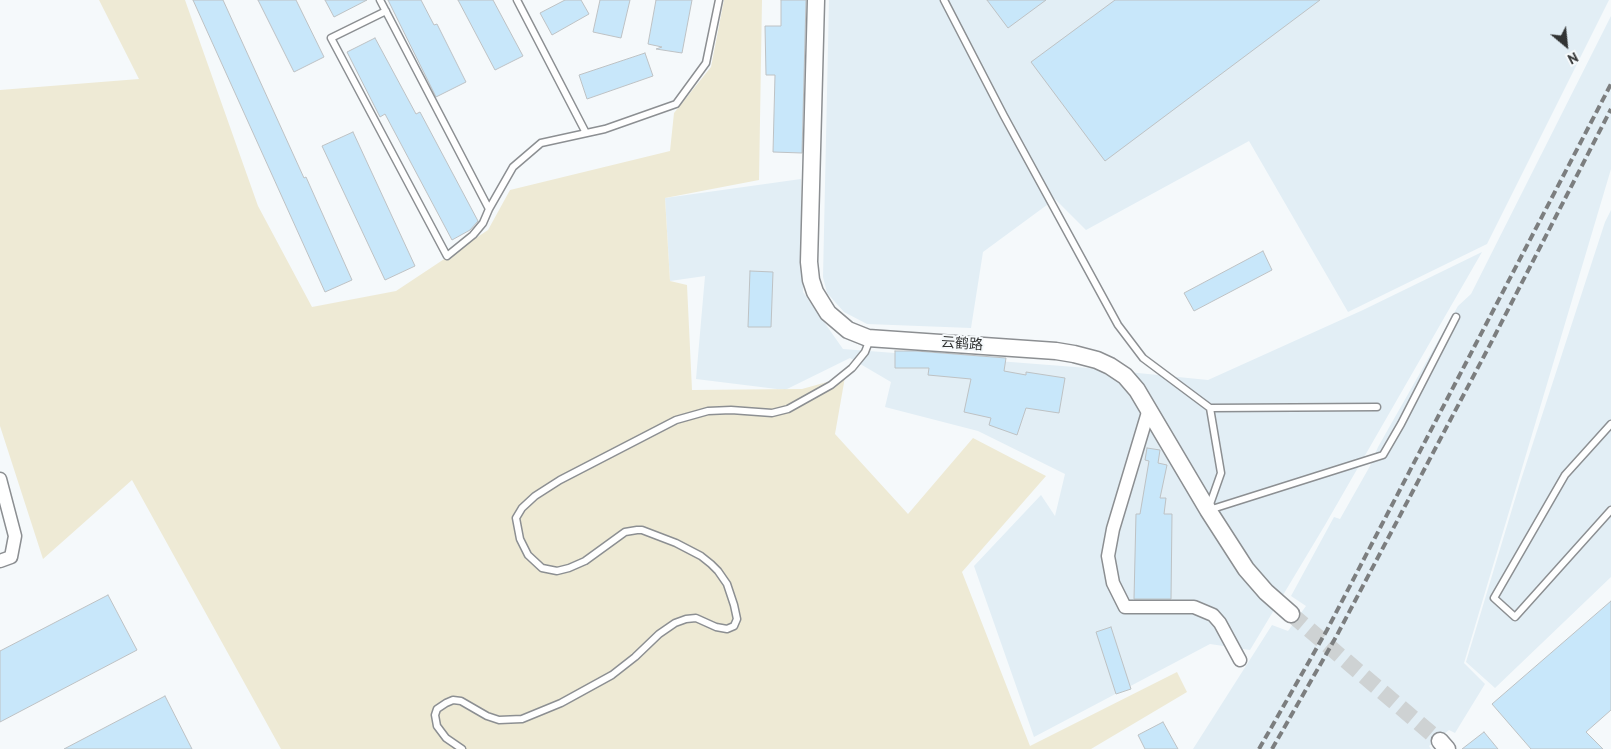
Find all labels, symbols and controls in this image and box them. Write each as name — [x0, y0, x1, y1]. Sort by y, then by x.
north arrow — [1541, 20, 1591, 70]
text: N — [1565, 48, 1581, 68]
street label: 云鹤路 — [940, 334, 984, 354]

